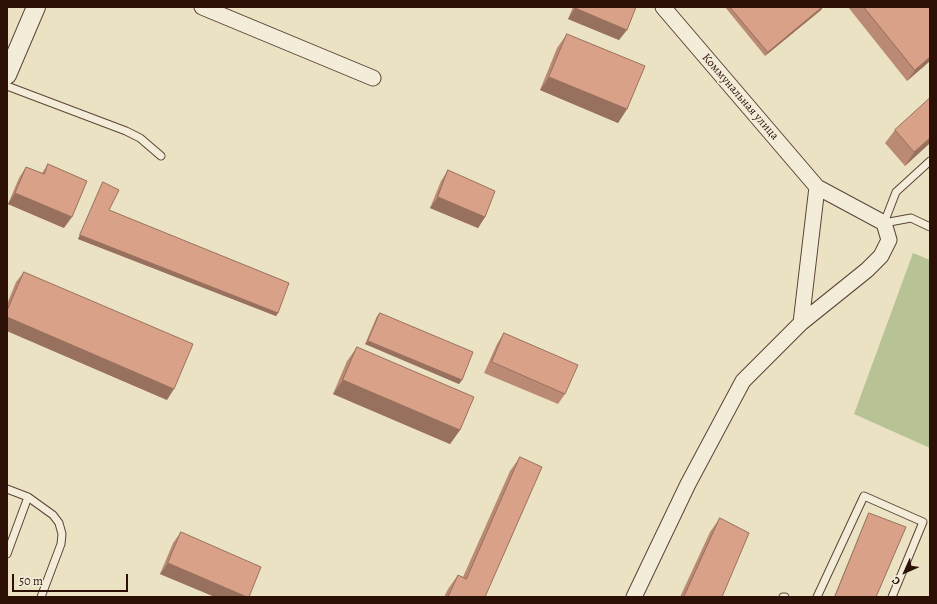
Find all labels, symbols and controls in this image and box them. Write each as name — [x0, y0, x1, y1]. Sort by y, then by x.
street label: Коммунальная улица — [699, 51, 781, 143]
north arrow — [885, 552, 925, 592]
scale bar — [14, 566, 130, 592]
text: 50 m — [19, 573, 43, 589]
text: С — [888, 573, 904, 589]

